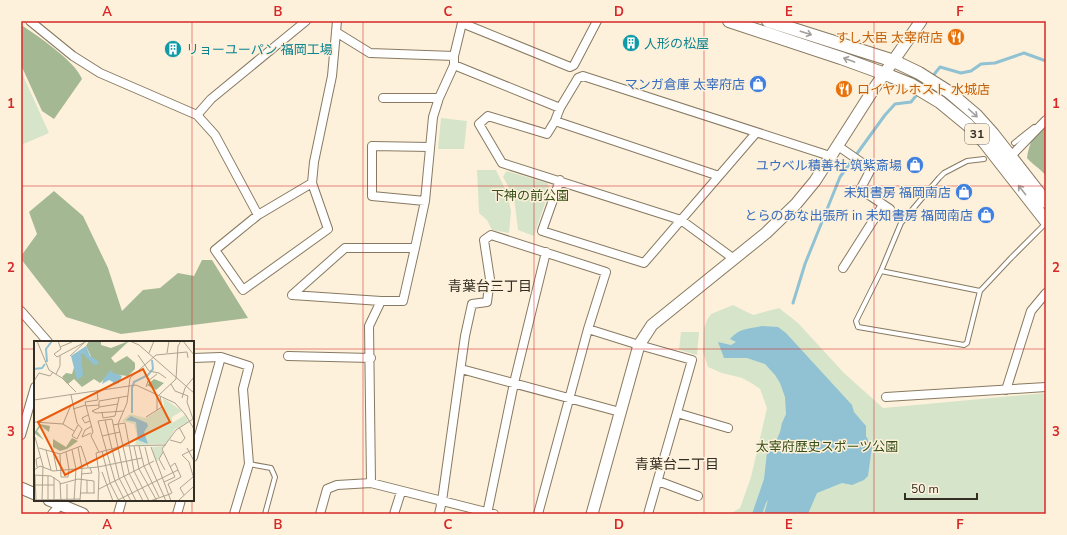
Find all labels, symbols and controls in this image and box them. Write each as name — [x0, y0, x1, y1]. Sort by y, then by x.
text: A — [102, 3, 112, 21]
text: B — [274, 3, 283, 21]
text: C — [444, 3, 453, 21]
text: D — [614, 3, 624, 21]
text: E — [785, 3, 793, 21]
text: F — [956, 3, 964, 21]
restaurant icon: すし大臣 太宰府店 — [946, 27, 966, 47]
place label: すし大臣 太宰府店 — [836, 29, 943, 47]
one-way arrow — [799, 30, 812, 37]
building icon: 人形の松屋 — [621, 33, 641, 53]
place label: 人形の松屋 — [644, 35, 709, 53]
building icon: リョーユーパン 福岡工場 — [163, 39, 183, 59]
place label: リョーユーパン 福岡工場 — [186, 41, 333, 59]
one-way arrow — [843, 56, 855, 64]
shop icon: マンガ倉庫 太宰府店 — [748, 74, 768, 94]
place label: マンガ倉庫 太宰府店 — [625, 76, 745, 94]
restaurant icon: ロイヤルホスト 水城店 — [834, 79, 854, 99]
place label: ロイヤルホスト 水城店 — [857, 81, 990, 99]
text: 1 — [7, 95, 15, 113]
text: 1 — [1052, 95, 1060, 113]
one-way arrow — [968, 108, 978, 118]
road number: 31 — [965, 124, 989, 144]
shop icon: ユウベル積善社 筑紫斎場 — [905, 155, 925, 175]
place label: ユウベル積善社 筑紫斎場 — [756, 157, 902, 175]
shop icon: 未知書房 福岡南店 — [954, 182, 974, 202]
place label: 未知書房 福岡南店 — [844, 184, 951, 202]
one-way arrow — [1018, 184, 1026, 195]
park label: 下神の前公園 — [491, 187, 569, 205]
shop icon: とらのあな出張所 in 未知書房 福岡南店 — [976, 205, 996, 225]
place label: とらのあな出張所 in 未知書房 福岡南店 — [745, 207, 973, 225]
text: 2 — [7, 259, 15, 277]
text: 2 — [1052, 259, 1060, 277]
district label: 青葉台三丁目 — [448, 277, 532, 296]
inset map — [34, 341, 194, 501]
text: 3 — [7, 423, 15, 441]
text: 3 — [1052, 423, 1060, 441]
park label: 太宰府歴史スポーツ公園 — [756, 438, 898, 456]
district label: 青葉台二丁目 — [635, 455, 719, 474]
scale bar — [905, 475, 977, 501]
text: 50 m — [911, 481, 939, 497]
text: A — [102, 516, 112, 534]
text: B — [274, 516, 283, 534]
text: C — [444, 516, 453, 534]
text: D — [614, 516, 624, 534]
text: E — [785, 516, 793, 534]
text: F — [956, 516, 964, 534]

